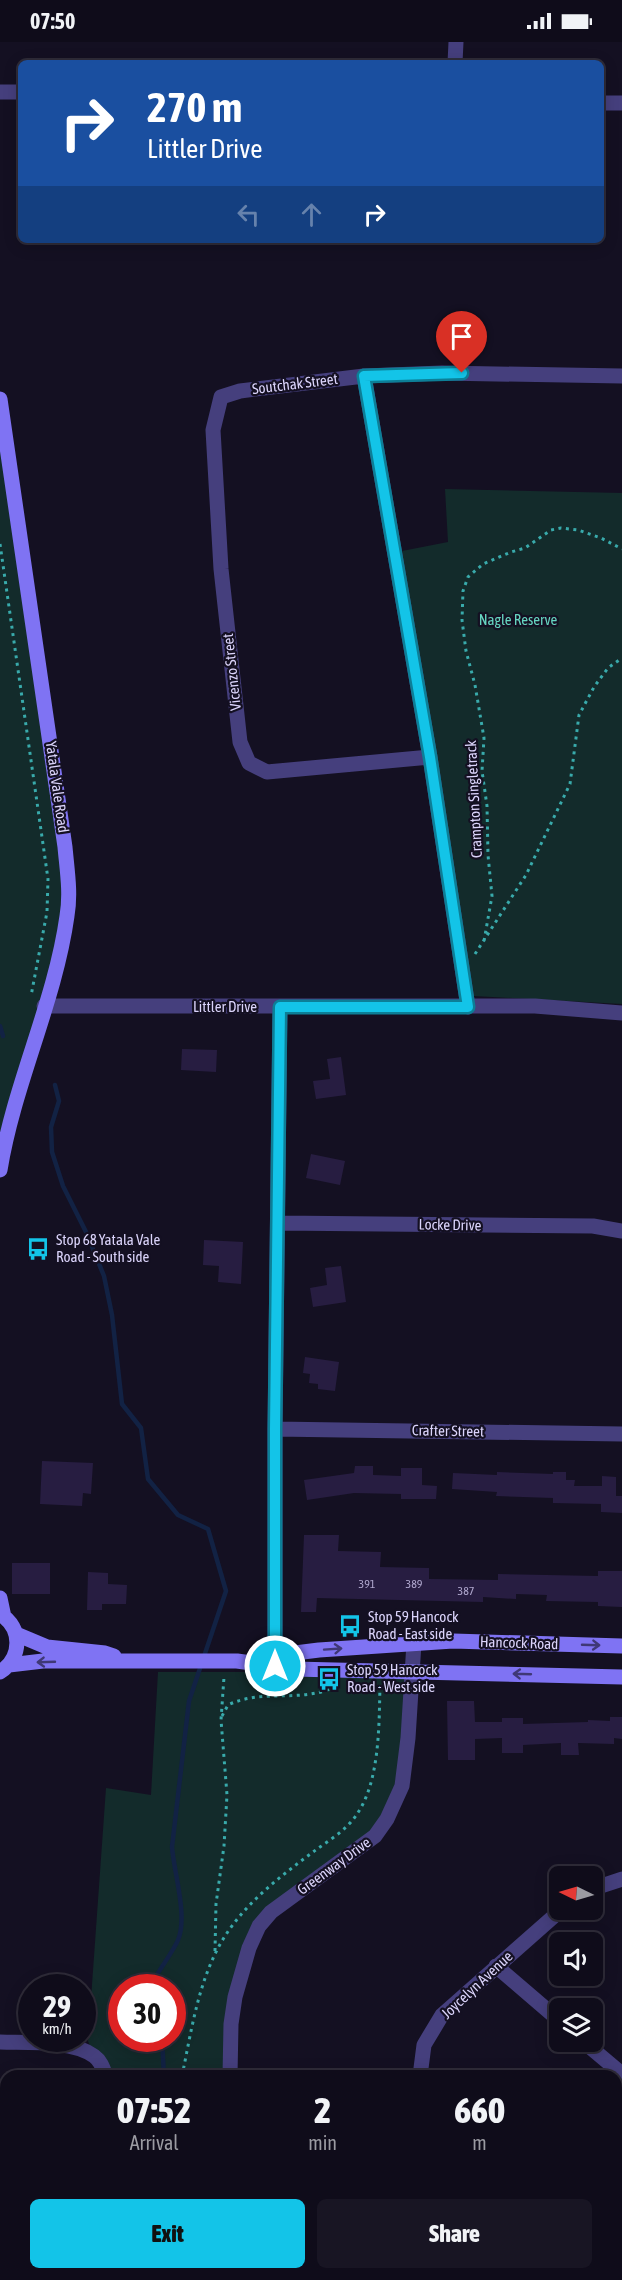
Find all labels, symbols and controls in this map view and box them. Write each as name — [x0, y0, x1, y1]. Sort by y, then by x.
text: 07:50 — [30, 8, 75, 34]
text: 270 m — [147, 83, 242, 131]
icon: right — [48, 84, 126, 162]
text: Littler Drive — [147, 133, 262, 164]
icon: left — [232, 198, 265, 231]
icon: ahead — [295, 198, 328, 231]
icon: right — [358, 198, 391, 231]
pin — [436, 311, 487, 373]
icon: arrive — [445, 320, 478, 353]
street label: Soutchak Street — [251, 370, 339, 397]
park label: Nagle Reserve — [479, 611, 558, 628]
street label: Vicenzo Street — [219, 633, 244, 712]
street label: Crampton Singletrack — [462, 739, 485, 858]
street label: Yatala Vale Road — [43, 740, 72, 834]
street label: Littler Drive — [193, 998, 257, 1015]
street label: Locke Drive — [419, 1215, 482, 1234]
place label: Stop 68 Yatala Vale Road - South side — [56, 1231, 161, 1265]
bus stop icon: Stop 68 Yatala Vale Road - South side — [25, 1236, 51, 1262]
street label: Crafter Street — [412, 1421, 484, 1440]
house number: 391 — [359, 1577, 376, 1591]
house number: 389 — [406, 1577, 423, 1591]
house number: 387 — [458, 1584, 475, 1598]
place label: Stop 59 Hancock Road - East side — [368, 1608, 459, 1642]
bus stop icon: Stop 59 Hancock Road - East side — [337, 1613, 363, 1639]
street label: Hancock Road — [480, 1633, 558, 1652]
position arrow — [243, 1634, 307, 1698]
one-way arrow — [580, 1639, 600, 1650]
one-way arrow — [322, 1643, 342, 1654]
one-way arrow — [37, 1656, 57, 1667]
place label: Stop 59 Hancock Road - West side — [347, 1661, 438, 1695]
bus stop icon: Stop 59 Hancock Road - West side — [316, 1666, 342, 1692]
one-way arrow — [512, 1669, 532, 1680]
street label: Greenway Drive — [294, 1833, 374, 1898]
north arrow — [549, 1866, 603, 1920]
map controls — [549, 1866, 603, 2052]
button: sound — [549, 1932, 603, 1986]
street label: Joycelyn Avenue — [438, 1947, 516, 2022]
speed limit sign: 30 — [108, 1974, 186, 2052]
text: 29 — [43, 1989, 71, 2023]
button: layers — [549, 1998, 603, 2052]
text: km/h — [42, 2020, 72, 2037]
text: 07:52 — [117, 2089, 191, 2131]
text: 2 — [314, 2089, 331, 2131]
text: 660 — [454, 2089, 505, 2131]
text: Arrival — [130, 2131, 179, 2154]
text: min — [308, 2131, 337, 2154]
text: m — [472, 2131, 487, 2154]
button: Exit — [30, 2199, 305, 2268]
button: Share — [317, 2199, 592, 2268]

